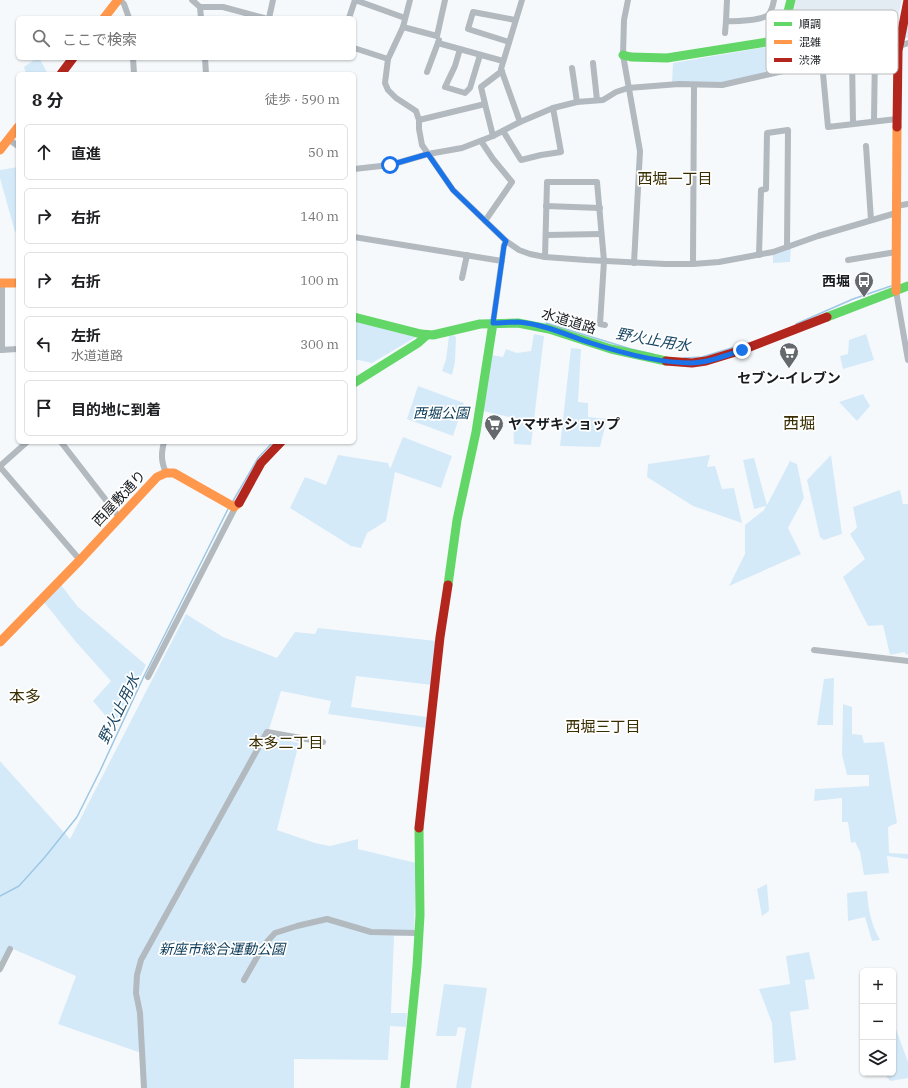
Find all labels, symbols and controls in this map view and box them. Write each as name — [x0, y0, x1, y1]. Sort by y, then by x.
legend — [766, 10, 898, 74]
search box — [16, 16, 356, 60]
text: 順調 — [799, 17, 821, 31]
icon: search — [30, 27, 52, 49]
text: ここで検索 — [62, 30, 137, 49]
text: 混雑 — [799, 35, 821, 49]
text: 渋滞 — [799, 53, 821, 67]
text: 8 分 — [32, 89, 63, 111]
text: 徒歩 · 590 m — [265, 91, 340, 108]
icon: ahead — [33, 141, 55, 163]
text: 直進 — [71, 144, 101, 163]
text: 50 m — [308, 144, 339, 161]
route start — [381, 156, 399, 174]
district label: 西堀一丁目 — [637, 169, 713, 188]
icon: right — [33, 205, 55, 227]
text: 右折 — [71, 208, 101, 227]
text: 140 m — [300, 208, 339, 225]
icon: right — [33, 269, 55, 291]
bus stop icon: 西堀 — [853, 270, 875, 298]
text: 右折 — [71, 272, 101, 291]
text: 100 m — [300, 272, 339, 289]
place label: 西堀 — [822, 272, 850, 290]
street label: 水道道路 — [540, 304, 598, 338]
water label: 野火止用水 — [614, 324, 694, 356]
text: 左折 — [71, 326, 101, 345]
icon: left — [33, 333, 55, 355]
text: 300 m — [300, 336, 339, 353]
route end — [733, 341, 751, 359]
supermarket icon: セブン-イレブン — [778, 341, 800, 369]
text: 水道道路 — [71, 347, 123, 364]
place label: セブン-イレブン — [737, 369, 841, 387]
icon: arrive — [33, 397, 55, 419]
text: 目的地に到着 — [71, 400, 161, 419]
park label: 西堀公園 — [413, 404, 471, 422]
supermarket icon: ヤマザキショップ — [483, 413, 505, 441]
district label: 西堀 — [783, 413, 815, 433]
place label: ヤマザキショップ — [508, 415, 620, 433]
street label: 西屋敷通り — [89, 466, 149, 530]
water label: 野火止用水 — [94, 669, 144, 747]
district label: 本多 — [9, 686, 41, 706]
district label: 西堀三丁目 — [565, 717, 641, 736]
district label: 本多二丁目 — [248, 733, 324, 752]
park label: 新座市総合運動公園 — [159, 940, 287, 958]
map controls — [860, 968, 896, 1076]
button: + — [860, 968, 896, 1004]
button: − — [860, 1004, 896, 1040]
button: layers — [860, 1040, 896, 1076]

